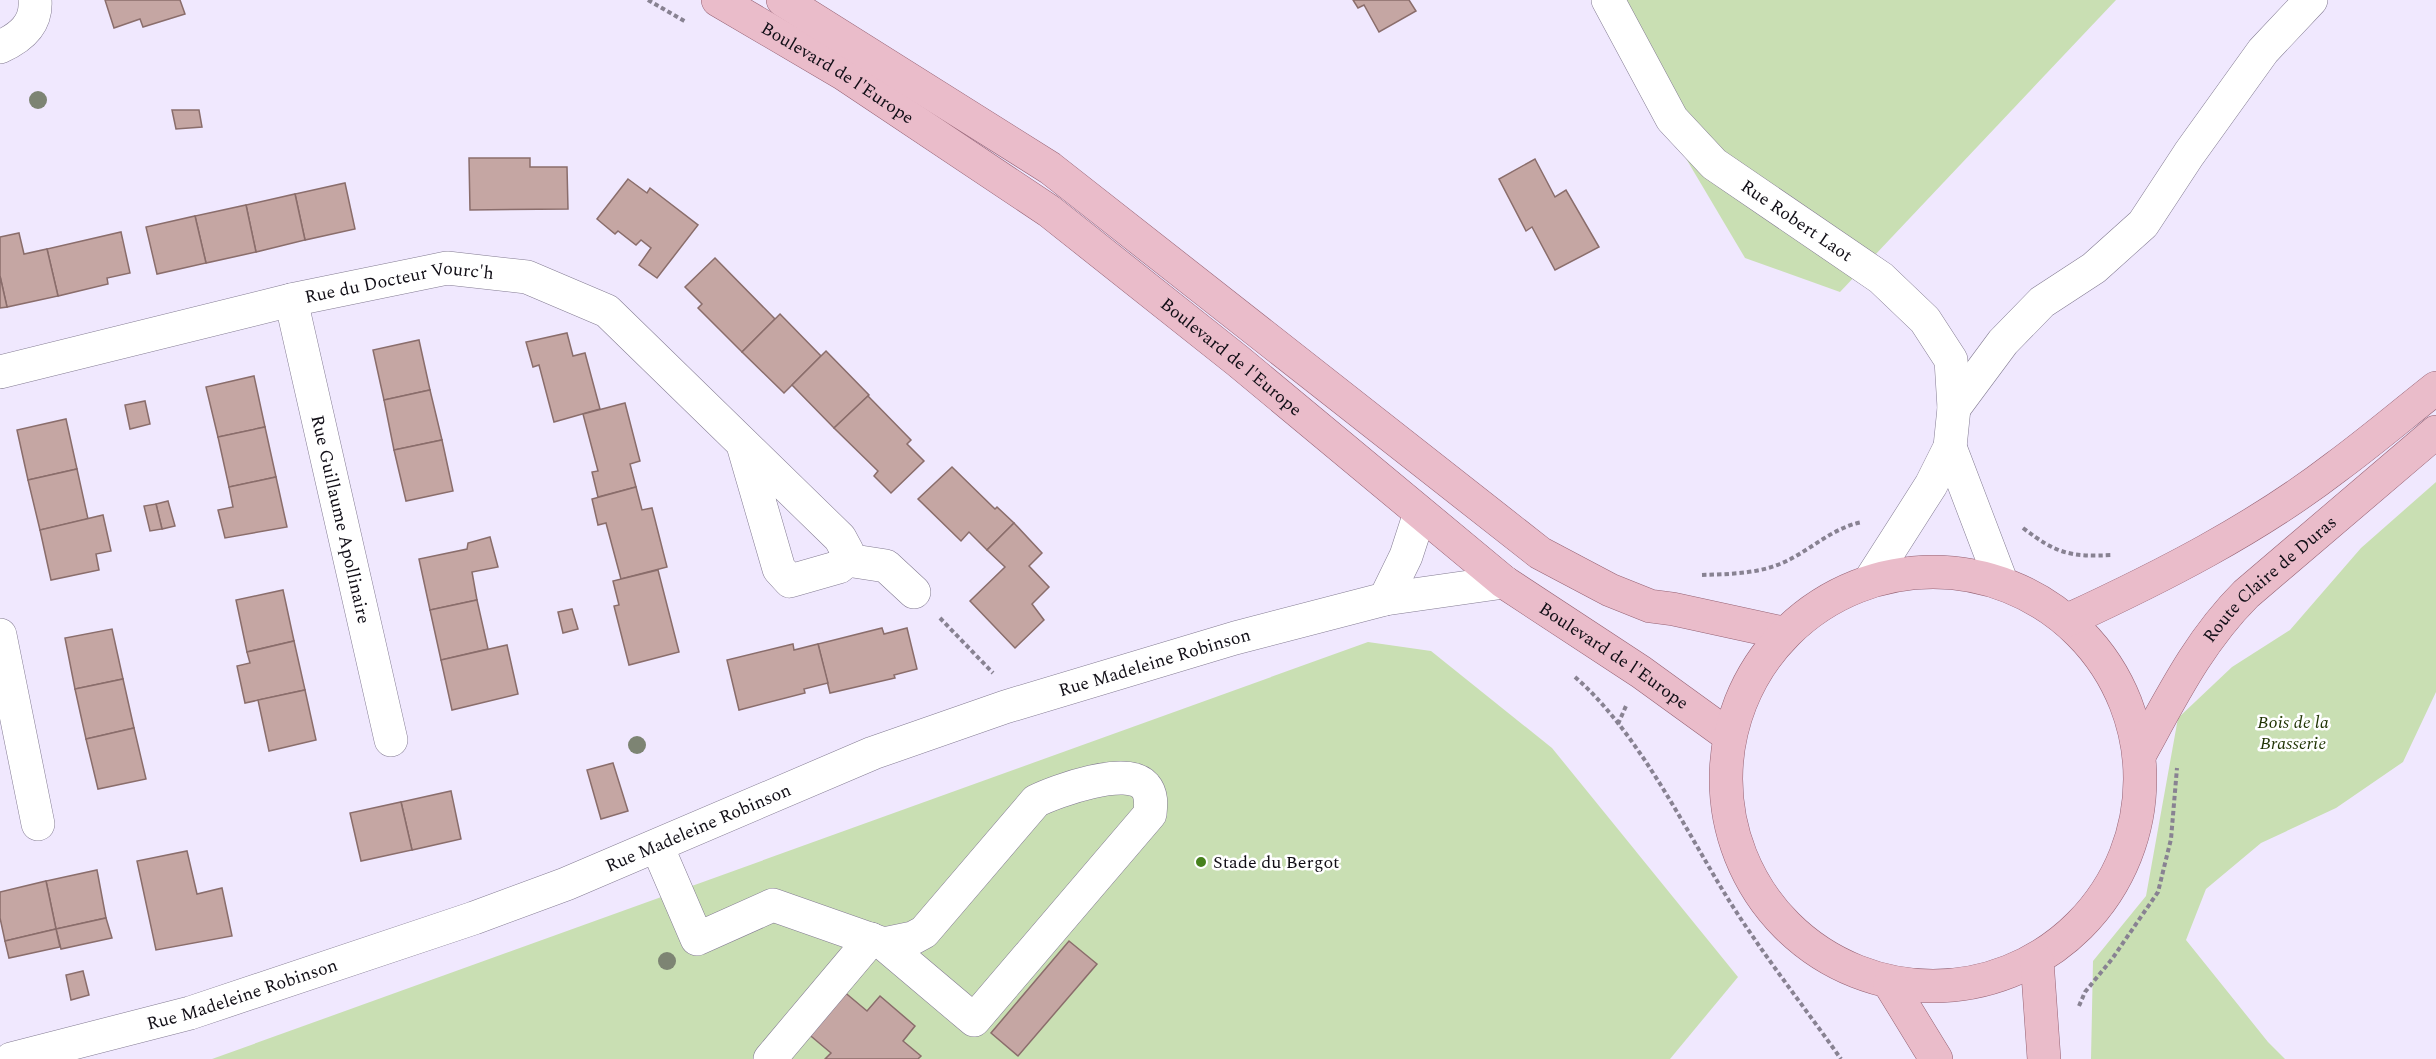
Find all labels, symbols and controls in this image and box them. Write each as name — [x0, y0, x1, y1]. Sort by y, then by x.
street label: Boulevard de l'Europe — [756, 15, 919, 131]
street label: Rue Robert Laot — [1735, 173, 1858, 269]
street label: Rue du Docteur Vourc'h — [302, 255, 495, 311]
street label: Boulevard de l'Europe — [1154, 291, 1308, 423]
street label: Rue Guillaume Apollinaire — [304, 412, 377, 627]
street label: Route Claire de Duras — [2197, 509, 2343, 649]
street label: Boulevard de l'Europe — [1533, 595, 1694, 716]
street label: Rue Madeleine Robinson — [1055, 622, 1254, 704]
park label: Bois de la Brasserie — [2257, 709, 2329, 757]
street label: Rue Madeleine Robinson — [601, 777, 795, 880]
place label: Stade du Bergot — [1213, 849, 1339, 876]
marker: Stade du Bergot — [1194, 855, 1208, 869]
street label: Rue Madeleine Robinson — [144, 952, 341, 1038]

